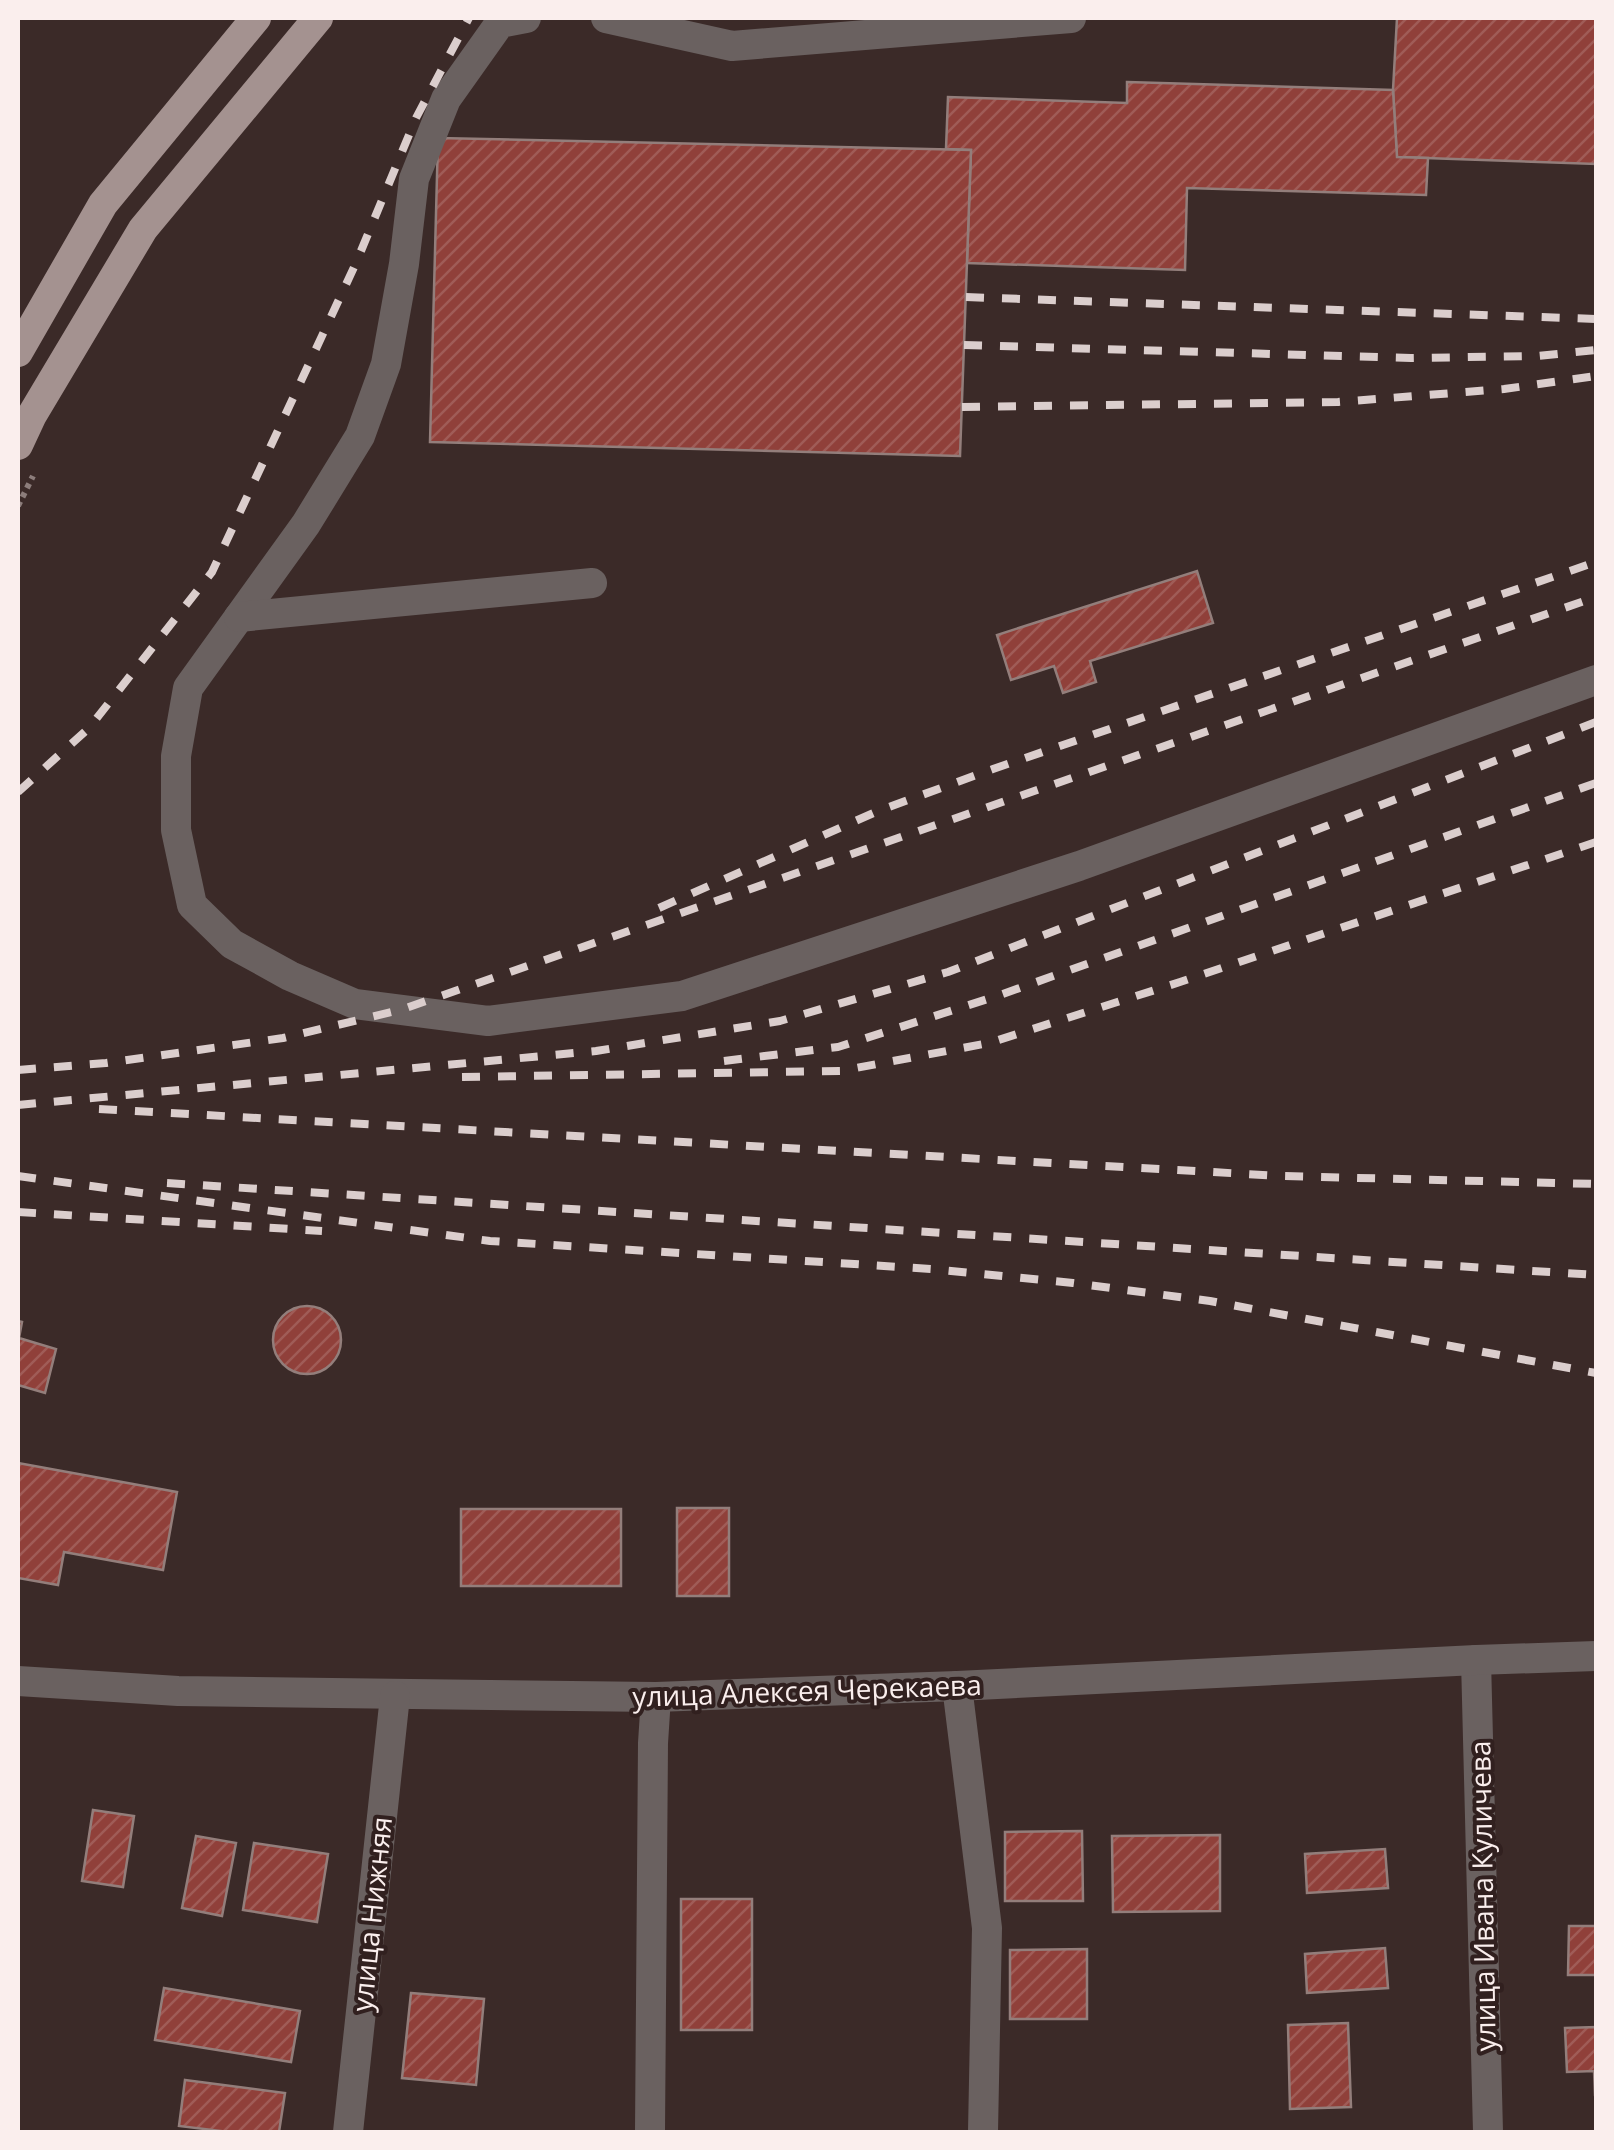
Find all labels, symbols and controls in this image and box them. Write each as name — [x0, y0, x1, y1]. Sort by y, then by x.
street label: улица Алексея Черекаева — [632, 1665, 982, 1715]
street label: улица Ивана Куличева — [1460, 1740, 1504, 2052]
street label: улица Нижняя — [342, 1815, 400, 2013]

